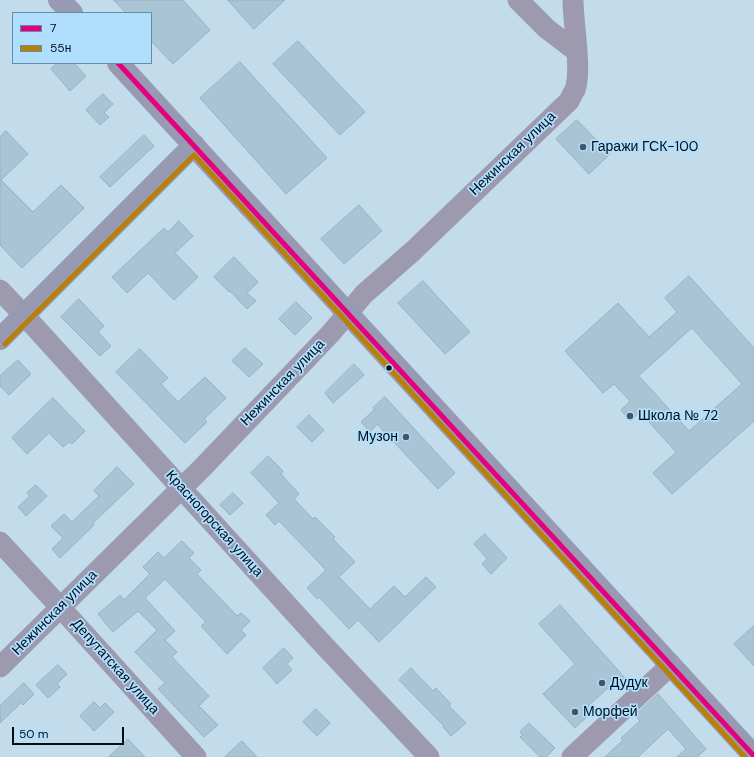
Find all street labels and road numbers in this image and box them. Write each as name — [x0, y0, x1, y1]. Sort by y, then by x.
street label: Нежинская улица — [466, 108, 560, 200]
street label: Нежинская улица — [237, 336, 329, 430]
street label: Красногорская улица — [162, 467, 266, 581]
street label: Нежинская улица — [9, 567, 101, 659]
street label: Депутатская улица — [68, 616, 162, 718]

